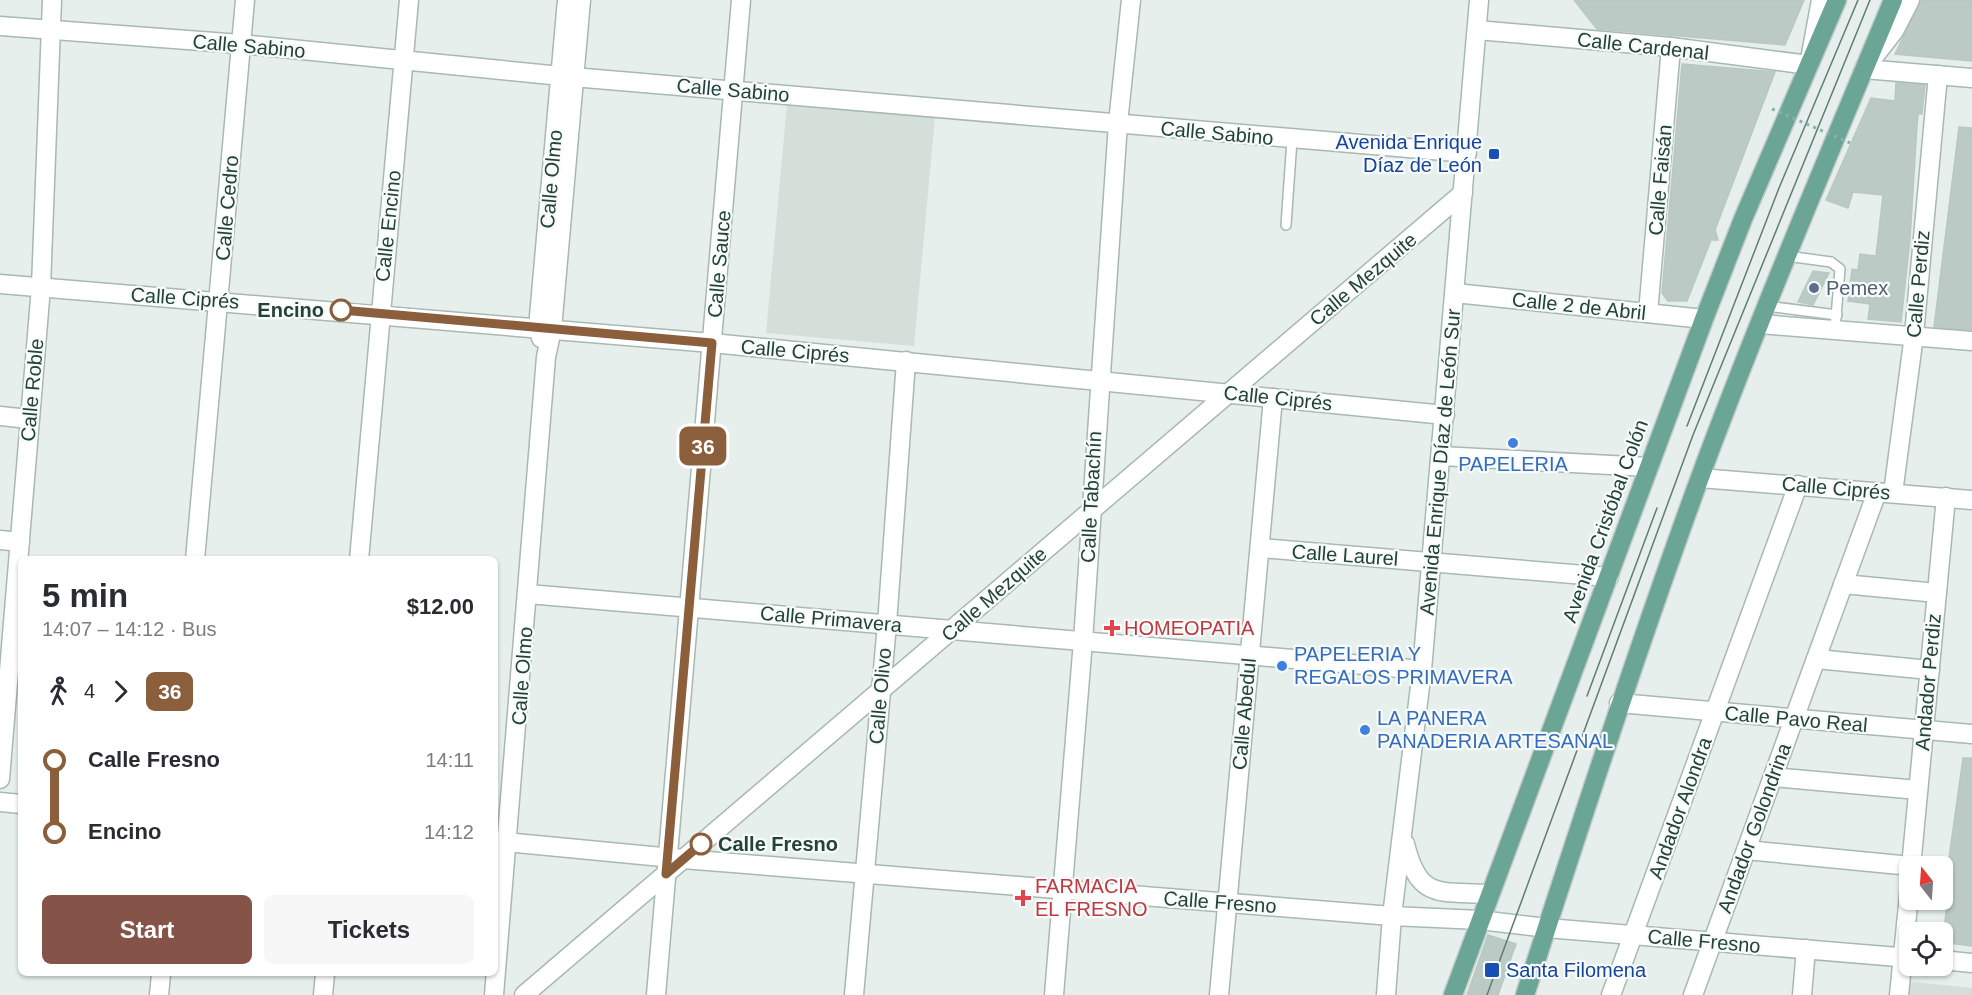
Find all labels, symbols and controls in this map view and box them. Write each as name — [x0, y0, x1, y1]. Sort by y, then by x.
street label: Calle Cardenal — [1576, 28, 1710, 64]
street label: Calle Sabino — [192, 30, 306, 62]
street label: Calle Sabino — [676, 74, 790, 106]
street label: Calle Sabino — [1160, 117, 1274, 149]
street label: Calle Faisán — [1644, 124, 1676, 236]
street label: Calle Olmo — [536, 129, 566, 229]
place label: Avenida Enrique Díaz de León — [1336, 131, 1482, 176]
marker: Avenida Enrique Díaz de León — [1487, 147, 1501, 161]
street label: Calle Cedro — [211, 154, 243, 262]
street label: Calle Encino — [371, 169, 405, 283]
street label: Calle Sauce — [703, 209, 735, 319]
street label: Calle Mezquite — [1305, 228, 1421, 330]
street label: Calle Perdiz — [1902, 229, 1934, 339]
place label: Pemex — [1826, 277, 1888, 299]
marker: Pemex — [1807, 281, 1821, 295]
street label: Calle Ciprés — [130, 283, 240, 313]
street label: Calle 2 de Abril — [1511, 288, 1647, 324]
place label: Encino — [257, 299, 324, 321]
marker: Encino — [330, 299, 352, 321]
street label: Avenida Enrique Díaz de León Sur — [1416, 307, 1464, 616]
street label: Calle Ciprés — [740, 335, 850, 367]
street label: Calle Roble — [17, 338, 47, 442]
street label: Calle Ciprés — [1223, 381, 1333, 415]
street label: Avenida Cristóbal Colón — [1558, 417, 1652, 625]
line badge: 36 — [676, 426, 730, 466]
street label: Calle Tabachín — [1077, 431, 1105, 563]
text: 36 — [691, 435, 715, 458]
marker: PAPELERIA — [1506, 436, 1520, 450]
place label: PAPELERIA — [1458, 453, 1568, 475]
street label: Calle Ciprés — [1781, 472, 1891, 504]
street label: Calle Laurel — [1291, 540, 1399, 570]
street label: Calle Mezquite — [937, 542, 1051, 646]
text: 5 min — [42, 577, 128, 614]
text: $12.00 — [407, 594, 474, 619]
street label: Calle Primavera — [759, 602, 904, 636]
street label: Andador Perdiz — [1911, 612, 1945, 752]
place label: HOMEOPATIA — [1124, 617, 1255, 639]
text: 14:07 – 14:12 · Bus — [42, 618, 217, 640]
marker: HOMEOPATIA — [1105, 621, 1119, 635]
street label: Calle Olmo — [508, 626, 536, 726]
place label: PAPELERIA Y REGALOS PRIMAVERA — [1294, 643, 1513, 688]
street label: Calle Olivo — [865, 647, 895, 745]
street label: Calle Abedul — [1228, 657, 1260, 771]
marker: PAPELERIA Y REGALOS PRIMAVERA — [1275, 659, 1289, 673]
icon: walk — [42, 675, 75, 708]
icon: forward — [104, 675, 137, 708]
text: 4 — [84, 680, 95, 702]
text: 36 — [158, 680, 181, 703]
street label: Calle Pavo Real — [1724, 702, 1868, 736]
place label: LA PANERA PANADERIA ARTESANAL — [1377, 707, 1613, 752]
marker: LA PANERA PANADERIA ARTESANAL — [1358, 723, 1372, 737]
street label: Andador Alondra — [1644, 733, 1716, 882]
street label: Andador Golondrina — [1713, 739, 1795, 916]
text: Calle Fresno — [88, 747, 220, 772]
text: 14:11 — [425, 749, 474, 771]
text: Encino — [88, 819, 161, 844]
text: 14:12 — [424, 821, 474, 843]
marker: Calle Fresno — [690, 833, 712, 855]
place label: Calle Fresno — [718, 833, 838, 855]
north arrow — [1899, 856, 1953, 910]
map controls — [1899, 856, 1953, 976]
place label: FARMACIA EL FRESNO — [1035, 875, 1148, 920]
street label: Calle Fresno — [1163, 887, 1277, 917]
marker: FARMACIA EL FRESNO — [1016, 891, 1030, 905]
button: Start — [42, 895, 252, 964]
button: Tickets — [264, 895, 474, 964]
button: locate — [1899, 922, 1953, 976]
street label: Calle Fresno — [1647, 925, 1761, 957]
place label: Santa Filomena — [1506, 959, 1647, 981]
marker: Santa Filomena — [1483, 961, 1501, 979]

